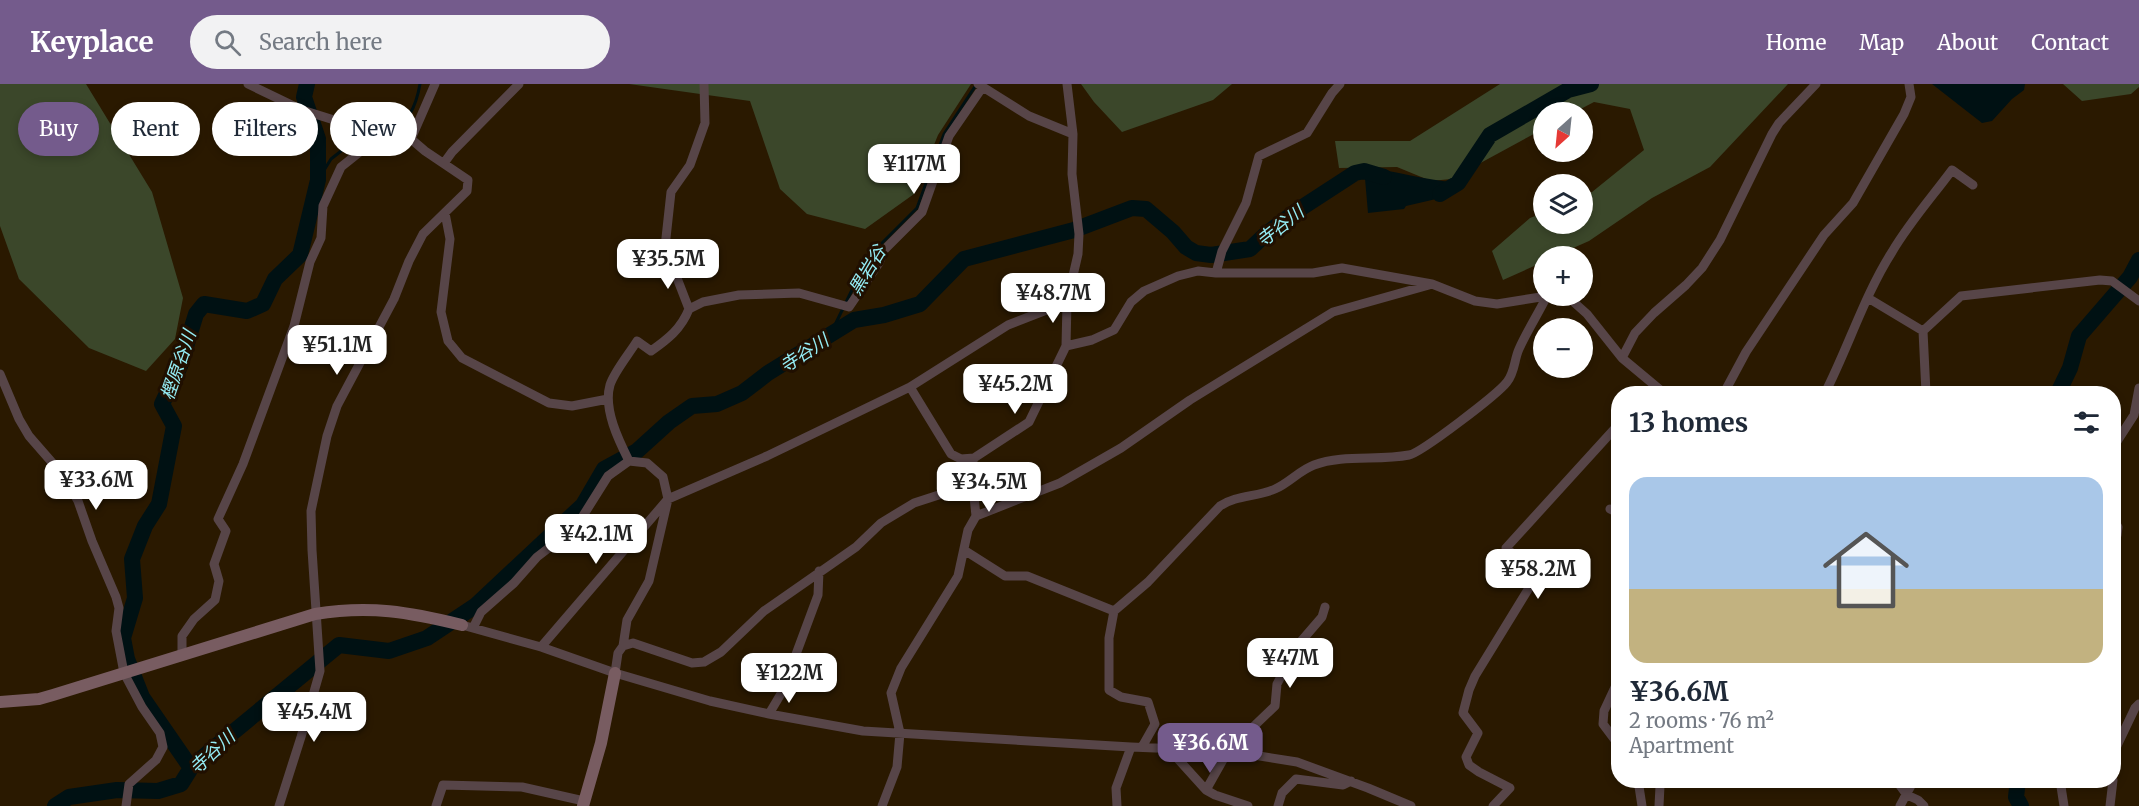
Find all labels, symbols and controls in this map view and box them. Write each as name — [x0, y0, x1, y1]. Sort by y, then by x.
search box — [190, 15, 610, 69]
text: Keyplace — [30, 24, 154, 60]
icon: search — [211, 26, 244, 59]
text: Search here — [259, 28, 382, 56]
text: Home — [1766, 29, 1826, 56]
text: Map — [1859, 29, 1904, 56]
text: About — [1937, 29, 1998, 56]
text: Contact — [2031, 29, 2109, 56]
chip: Buy — [18, 102, 99, 156]
chip: Rent — [111, 102, 200, 156]
chip: Filters — [212, 102, 318, 156]
chip: New — [330, 102, 417, 156]
north arrow — [1533, 102, 1593, 162]
map controls — [1533, 102, 1593, 378]
pin: ¥117M — [872, 144, 956, 195]
text: ¥117M — [882, 151, 946, 176]
button: layers — [1533, 174, 1593, 234]
water label: 寺谷川 — [1252, 199, 1310, 252]
pin: ¥35.5M — [619, 239, 717, 290]
water label: 黒岩谷 — [843, 239, 892, 299]
text: ¥35.5M — [631, 246, 705, 271]
button: + — [1533, 246, 1593, 306]
pin: ¥48.7M — [1004, 273, 1102, 324]
text: ¥48.7M — [1015, 280, 1091, 305]
button: − — [1533, 318, 1593, 378]
water label: 樫原谷川 — [155, 325, 201, 403]
pin: ¥51.1M — [288, 325, 386, 376]
water label: 寺谷川 — [775, 328, 835, 377]
text: ¥51.1M — [302, 332, 372, 357]
pin: ¥45.2M — [966, 364, 1064, 415]
text: ¥45.2M — [977, 371, 1053, 396]
text: 13 homes — [1629, 406, 1748, 439]
icon: filters — [2070, 406, 2103, 439]
pin: ¥33.6M — [47, 460, 145, 511]
pin: ¥34.5M — [940, 462, 1038, 513]
text: ¥33.6M — [59, 467, 133, 492]
text: ¥34.5M — [951, 469, 1027, 494]
pin: ¥42.1M — [547, 514, 645, 565]
icon: home — [1812, 516, 1920, 624]
text: ¥42.1M — [559, 521, 633, 546]
pin: ¥58.2M — [1489, 549, 1587, 600]
text: ¥58.2M — [1500, 556, 1576, 581]
pin: ¥47M — [1254, 638, 1326, 689]
text: ¥47M — [1261, 645, 1319, 670]
pin: ¥122M — [747, 653, 831, 704]
text: ¥122M — [755, 660, 823, 685]
text: ¥36.6M — [1629, 675, 1729, 708]
pin: ¥45.4M — [265, 692, 363, 743]
text: ¥45.4M — [276, 699, 352, 724]
text: 2 rooms · 76 m² — [1629, 708, 1774, 733]
pin: ¥36.6M — [1161, 723, 1259, 774]
water label: 寺谷川 — [184, 724, 241, 779]
text: ¥36.6M — [1172, 730, 1248, 755]
text: Apartment — [1629, 733, 1734, 758]

